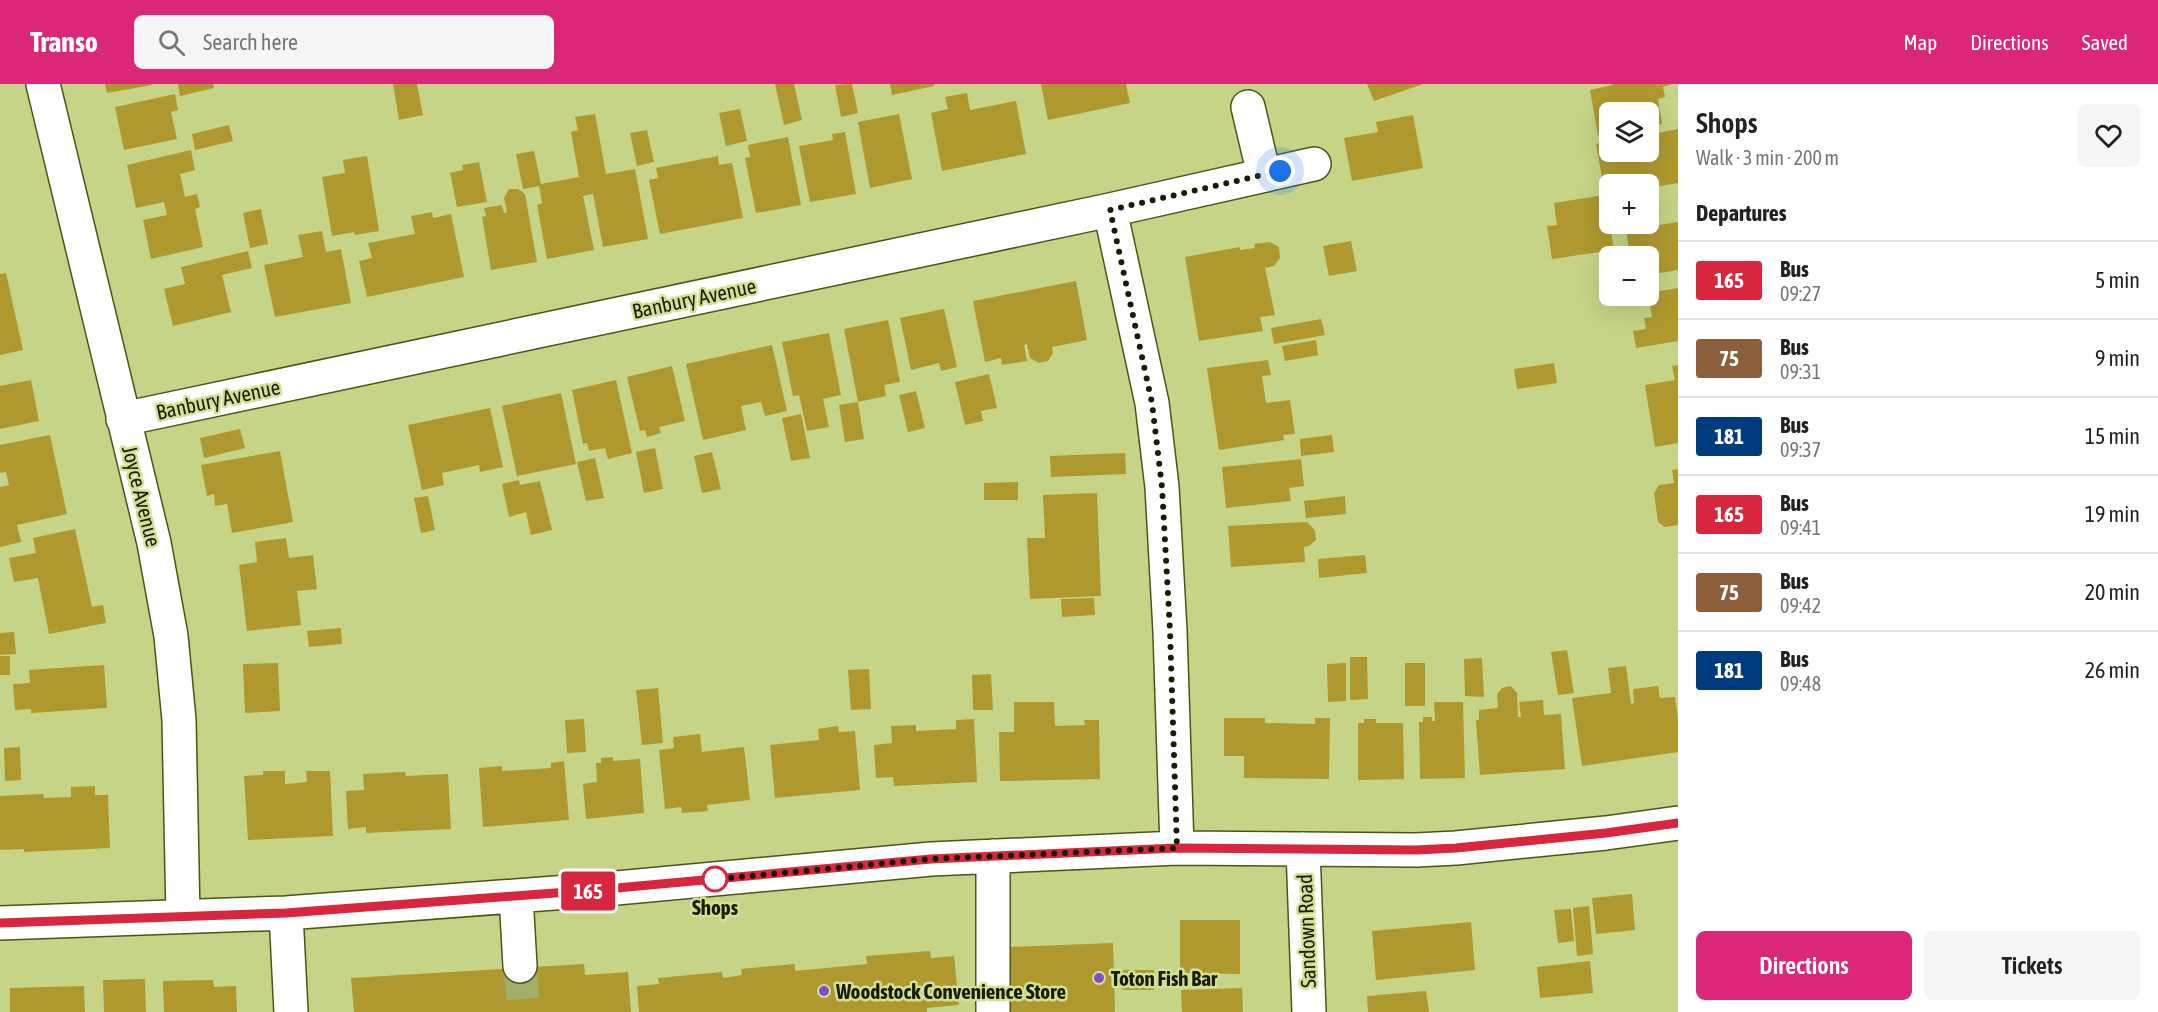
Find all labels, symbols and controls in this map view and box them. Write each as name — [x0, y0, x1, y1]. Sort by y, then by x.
search box — [134, 15, 554, 69]
text: Transo — [30, 26, 98, 58]
icon: search — [155, 26, 188, 59]
text: Search here — [203, 29, 298, 55]
text: Map — [1903, 30, 1937, 54]
text: Directions — [1970, 30, 2049, 54]
text: Saved — [2082, 30, 2128, 54]
map controls — [1599, 102, 1659, 306]
button: layers — [1599, 102, 1659, 162]
button: heart — [2077, 104, 2140, 167]
text: Shops — [1696, 107, 1758, 139]
text: Walk · 3 min · 200 m — [1696, 146, 1839, 169]
your location — [1265, 156, 1295, 186]
button: + — [1599, 174, 1659, 234]
text: Departures — [1696, 200, 1786, 226]
button: − — [1599, 246, 1659, 306]
text: Bus — [1780, 256, 1809, 282]
text: 5 min — [2095, 267, 2140, 293]
text: 165 — [1714, 268, 1744, 292]
street label: Banbury Avenue — [630, 273, 758, 323]
text: 09:27 — [1780, 282, 1821, 305]
text: Bus — [1780, 334, 1809, 360]
text: 9 min — [2095, 345, 2140, 371]
text: 75 — [1719, 346, 1739, 370]
text: 09:31 — [1780, 360, 1821, 383]
street label: Banbury Avenue — [154, 374, 282, 424]
text: Bus — [1780, 412, 1809, 438]
text: 15 min — [2085, 423, 2140, 449]
text: 181 — [1714, 424, 1744, 448]
text: 09:37 — [1780, 438, 1821, 461]
street label: Joyce Avenue — [118, 443, 166, 549]
text: Bus — [1780, 490, 1809, 516]
text: 19 min — [2085, 501, 2140, 527]
text: 165 — [1714, 502, 1744, 526]
text: 09:41 — [1780, 516, 1821, 539]
text: Bus — [1780, 568, 1809, 594]
text: 20 min — [2085, 579, 2140, 605]
text: 75 — [1719, 580, 1739, 604]
text: 09:42 — [1780, 594, 1821, 617]
text: Bus — [1780, 646, 1809, 672]
text: 26 min — [2085, 657, 2140, 683]
text: 181 — [1714, 658, 1744, 682]
text: 09:48 — [1780, 672, 1821, 695]
marker: Shops — [702, 866, 728, 892]
line badge: 165 — [554, 872, 622, 910]
street label: Sandown Road — [1292, 874, 1320, 988]
text: 165 — [573, 879, 603, 903]
place label: Shops — [692, 895, 739, 919]
button: Directions — [1696, 931, 1912, 1000]
button: Tickets — [1924, 931, 2140, 1000]
place label: Toton Fish Bar — [1111, 966, 1218, 990]
marker: Toton Fish Bar — [1092, 971, 1106, 985]
place label: Woodstock Convenience Store — [835, 979, 1066, 1003]
marker: Woodstock Convenience Store — [817, 984, 831, 998]

